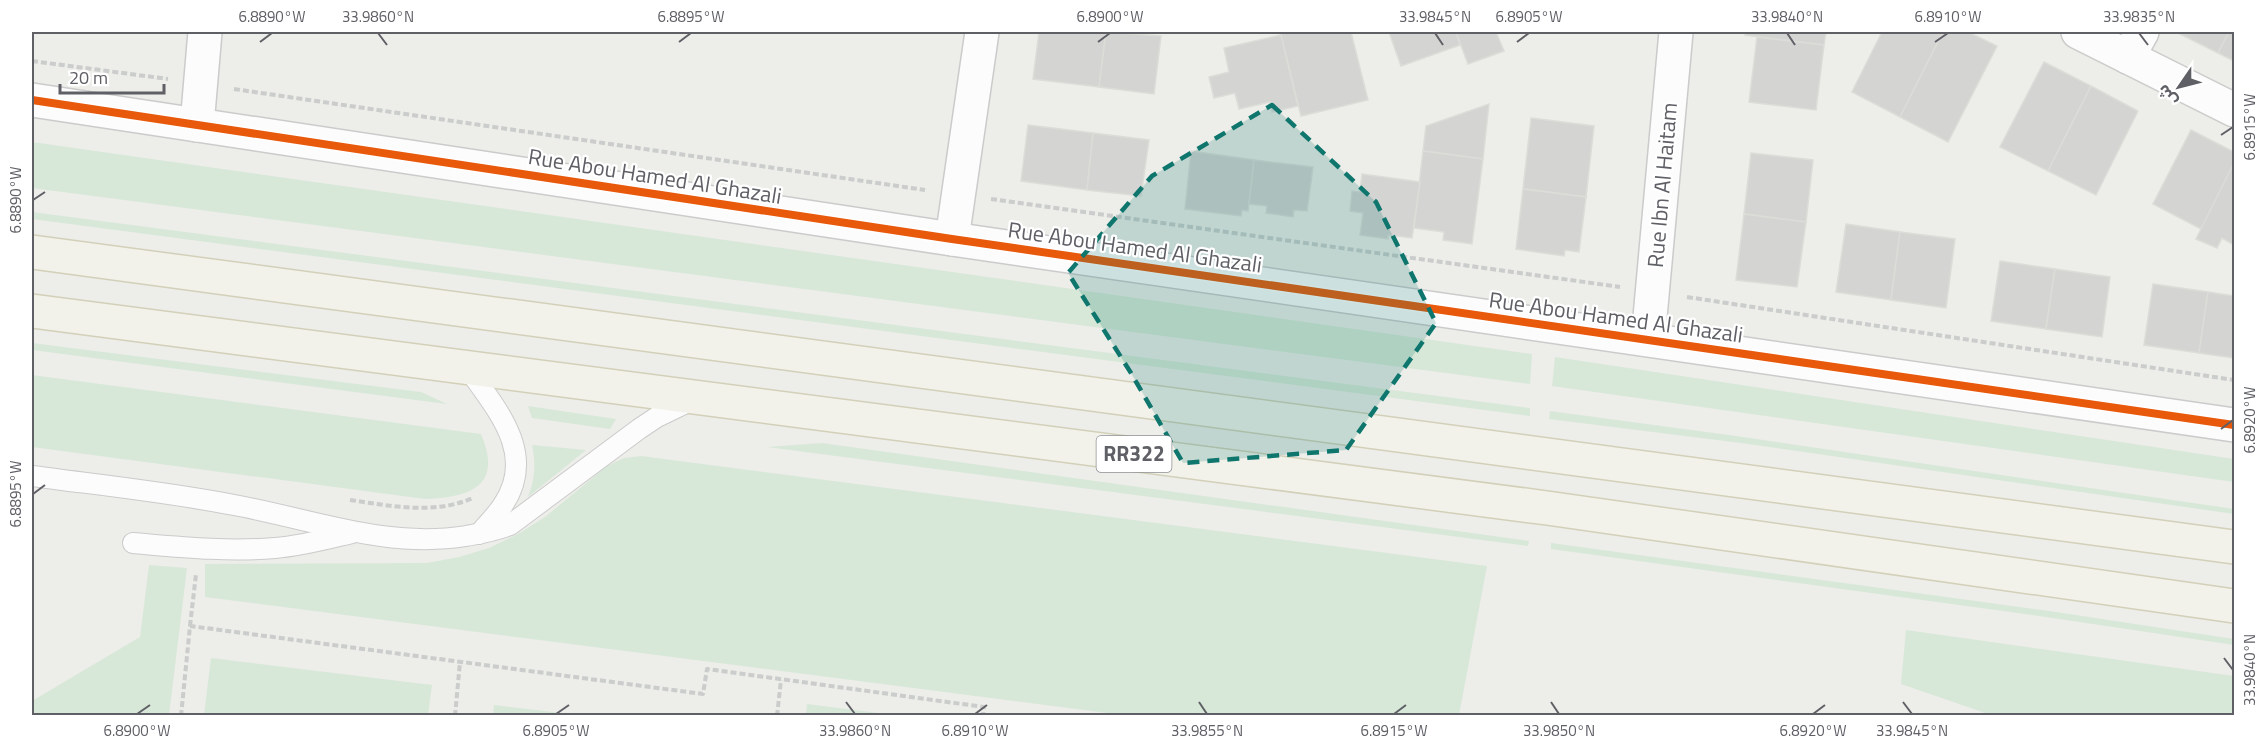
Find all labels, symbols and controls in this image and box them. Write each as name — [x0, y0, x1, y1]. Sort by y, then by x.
text: 6.8890°W — [239, 5, 305, 28]
text: 33.9860°N — [342, 5, 414, 28]
text: 6.8895°W — [658, 5, 724, 28]
text: 6.8900°W — [1077, 5, 1143, 28]
text: 33.9845°N — [1399, 5, 1471, 28]
text: 6.8905°W — [1496, 5, 1562, 28]
text: 33.9840°N — [1751, 5, 1823, 28]
text: 6.8910°W — [1915, 5, 1981, 28]
text: 33.9835°N — [2103, 5, 2175, 28]
scale bar — [60, 57, 164, 95]
north arrow — [2149, 57, 2209, 117]
text: 20 m — [69, 64, 108, 91]
text: ش — [2151, 80, 2183, 111]
text: 6.8915°W — [2238, 94, 2261, 160]
street label: Rue Ibn Al Haitam — [1638, 101, 1686, 269]
street label: Rue Abou Hamed Al Ghazali — [526, 139, 784, 213]
text: 6.8890°W — [4, 167, 27, 233]
street label: Rue Abou Hamed Al Ghazali — [1006, 212, 1264, 282]
street label: Rue Abou Hamed Al Ghazali — [1487, 282, 1745, 352]
text: 6.8920°W — [2238, 387, 2261, 453]
road number: RR322 — [1096, 436, 1172, 472]
text: 6.8895°W — [4, 461, 27, 527]
text: 33.9840°N — [2238, 634, 2261, 706]
text: 6.8900°W — [104, 719, 170, 742]
text: 6.8905°W — [523, 719, 589, 742]
text: 33.9860°N — [819, 719, 891, 742]
text: 6.8910°W — [942, 719, 1008, 742]
text: 33.9855°N — [1171, 719, 1243, 742]
text: 6.8915°W — [1361, 719, 1427, 742]
text: 33.9850°N — [1523, 719, 1595, 742]
text: 6.8920°W — [1780, 719, 1846, 742]
text: 33.9845°N — [1876, 719, 1948, 742]

